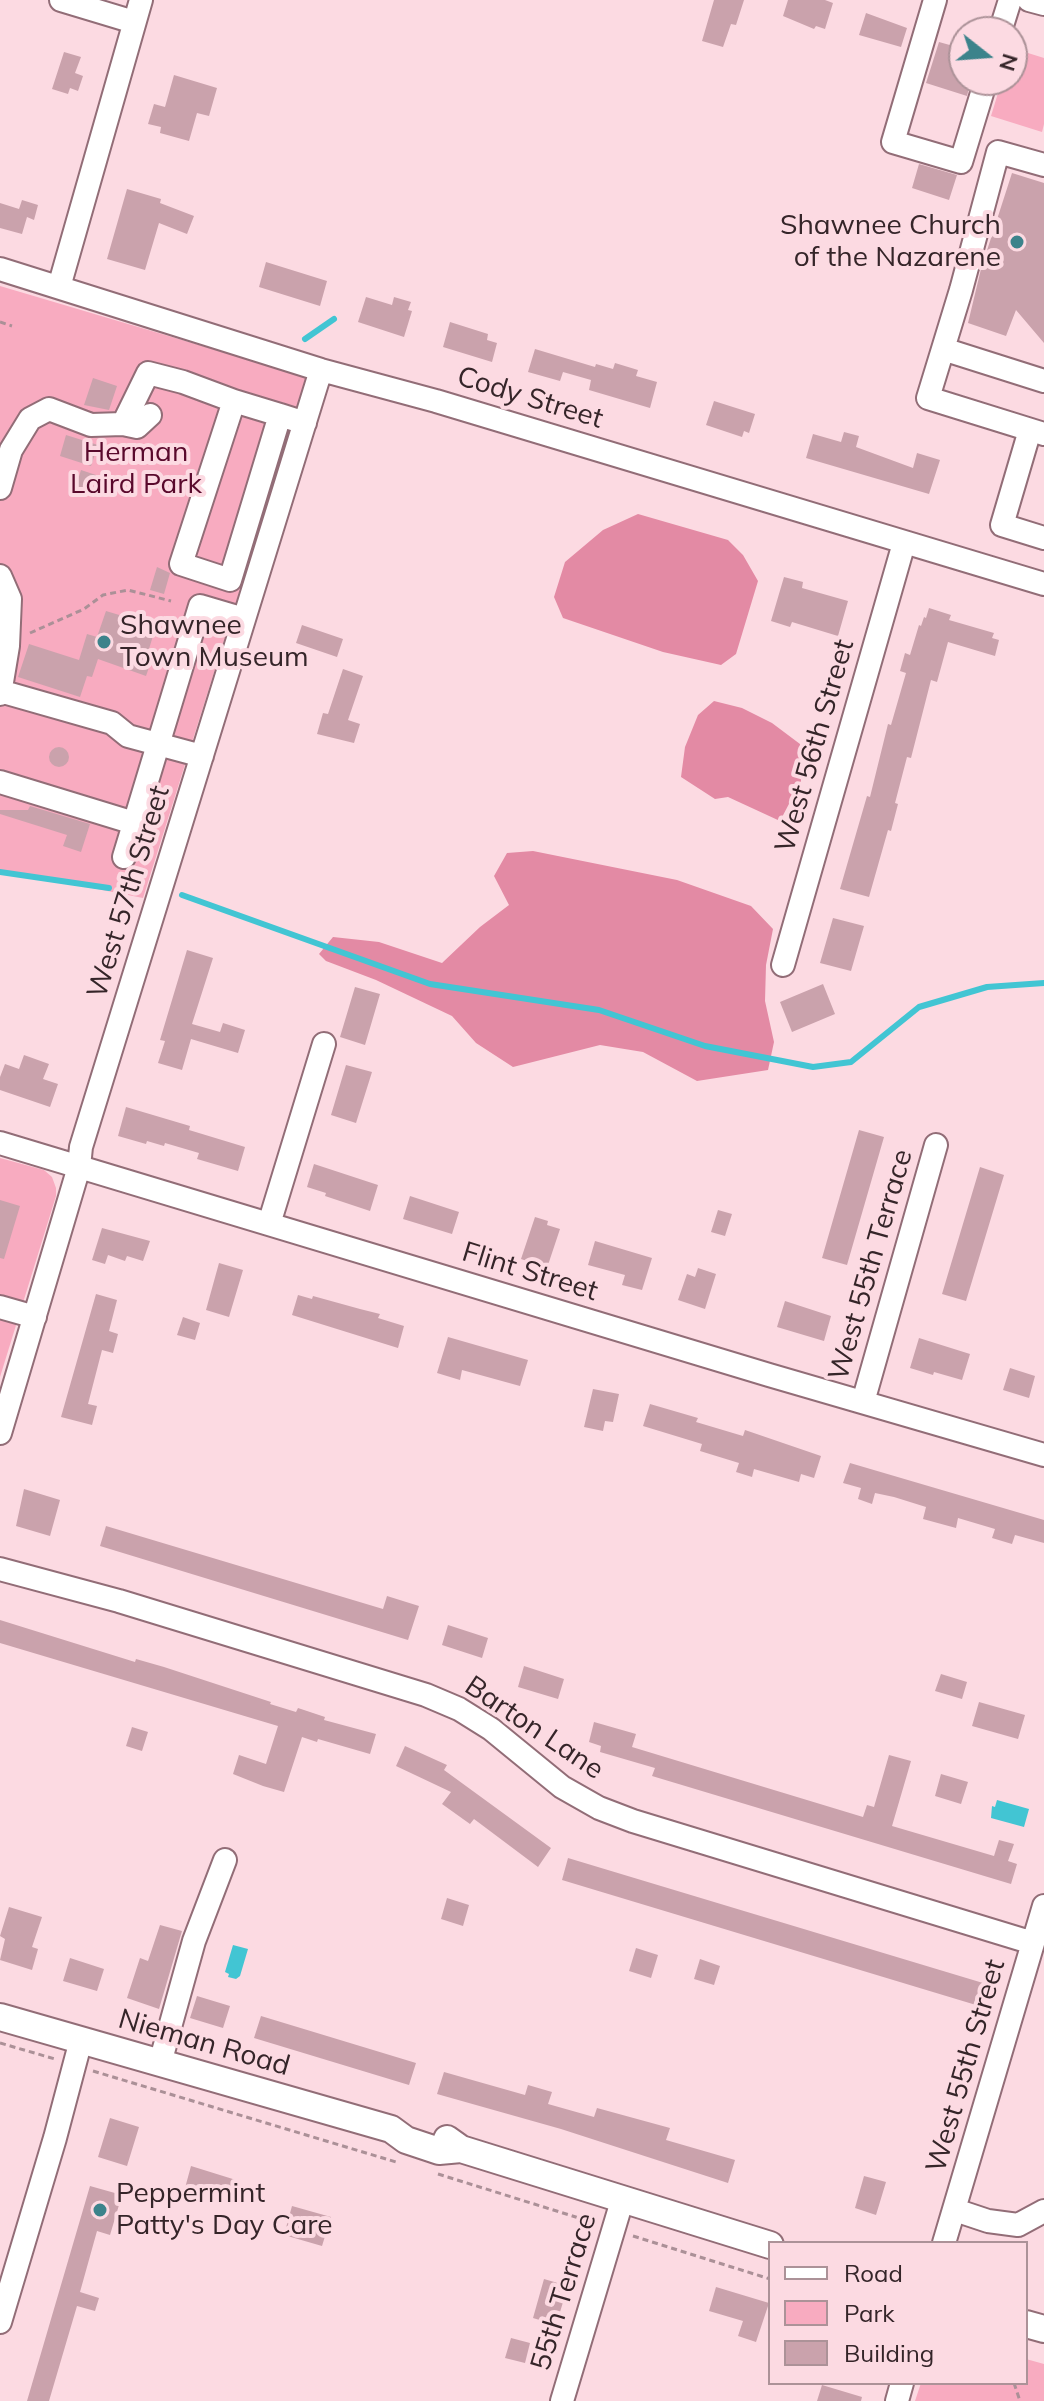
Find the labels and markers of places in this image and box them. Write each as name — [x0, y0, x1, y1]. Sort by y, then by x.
place label: Shawnee Church of the Nazarene — [780, 209, 1001, 275]
marker: Shawnee Church of the Nazarene — [1008, 233, 1026, 251]
place label: Shawnee Town Museum — [120, 609, 309, 675]
marker: Shawnee Town Museum — [95, 633, 113, 651]
place label: Peppermint Patty's Day Care — [116, 2177, 332, 2243]
marker: Peppermint Patty's Day Care — [91, 2201, 109, 2219]

